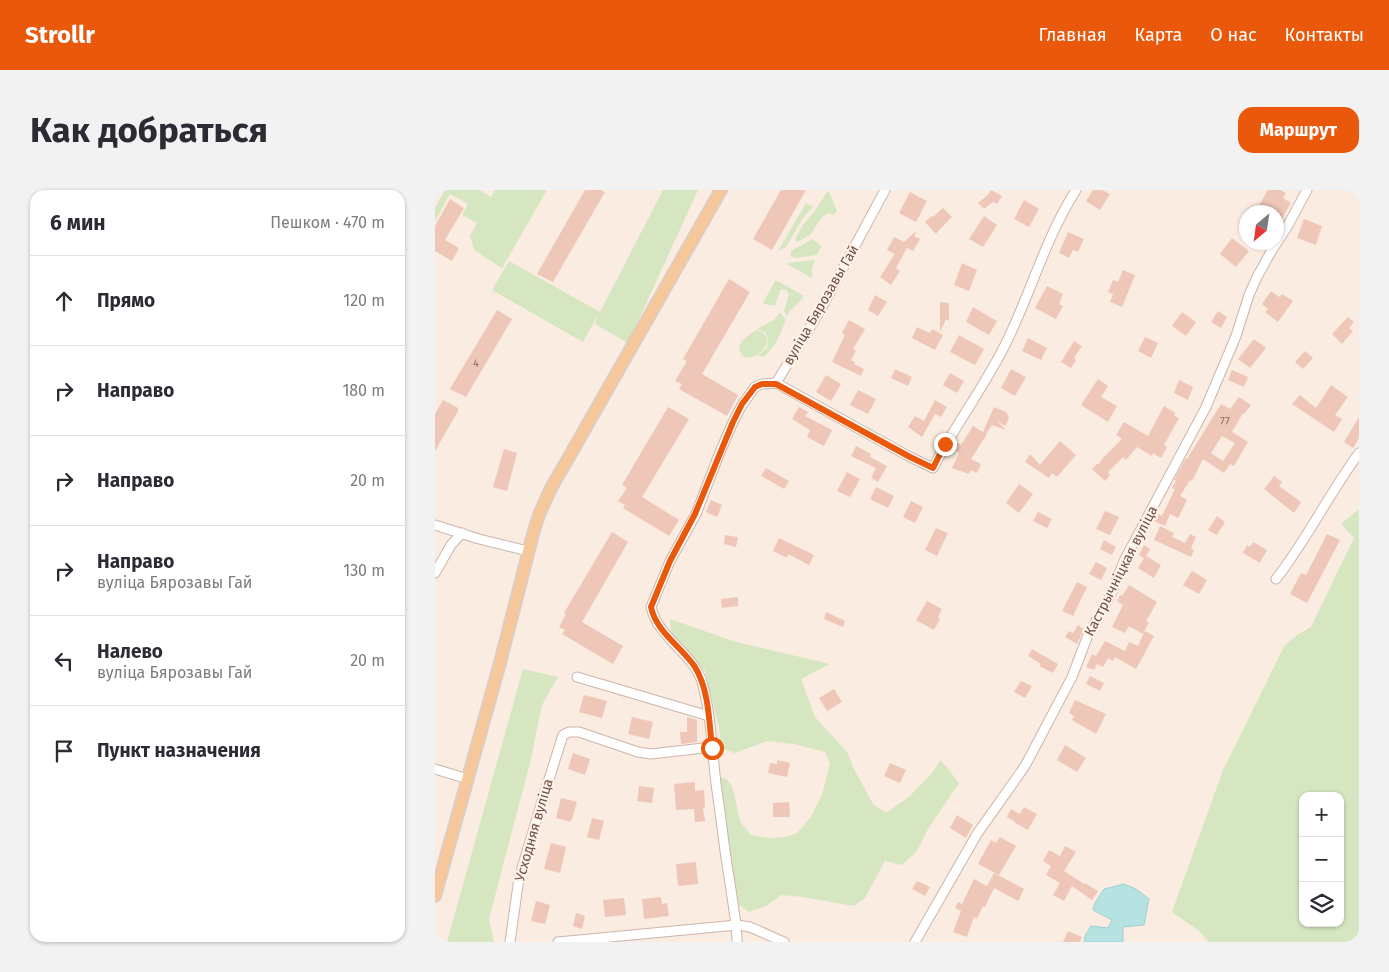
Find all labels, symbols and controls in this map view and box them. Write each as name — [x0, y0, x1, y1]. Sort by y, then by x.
text: Strollr — [25, 21, 95, 49]
text: Главная — [1039, 24, 1107, 46]
text: Карта — [1135, 24, 1182, 46]
text: О нас — [1210, 24, 1257, 46]
text: Контакты — [1285, 24, 1364, 46]
button: Маршрут — [1238, 107, 1359, 153]
text: Как добраться — [30, 109, 268, 151]
north arrow — [1239, 205, 1284, 250]
text: 6 мин — [50, 210, 106, 236]
text: Пешком · 470 m — [270, 213, 385, 232]
street label: вуліца Бярозавы Гай — [780, 242, 862, 368]
icon: ahead — [50, 287, 78, 315]
text: Прямо — [97, 289, 155, 312]
text: 120 m — [343, 291, 385, 310]
house number: 4 — [473, 357, 479, 370]
icon: right — [50, 377, 78, 405]
text: Направо — [97, 379, 174, 402]
text: 180 m — [342, 381, 385, 400]
house number: 77 — [1220, 415, 1230, 428]
route end — [934, 433, 957, 456]
icon: right — [50, 467, 78, 495]
text: Направо — [97, 469, 174, 492]
text: 20 m — [350, 471, 385, 490]
street label: Кастрычніцкая вуліца — [1081, 503, 1161, 639]
text: Направо — [97, 550, 174, 573]
icon: right — [50, 557, 78, 585]
text: 130 m — [343, 561, 385, 580]
text: вуліца Бярозавы Гай — [97, 573, 252, 592]
text: Налево — [97, 640, 163, 663]
icon: left — [50, 647, 78, 675]
text: 20 m — [350, 651, 385, 670]
text: вуліца Бярозавы Гай — [97, 663, 252, 682]
icon: arrive — [50, 737, 78, 765]
route start — [701, 737, 724, 760]
text: Пункт назначения — [97, 739, 261, 762]
street label: Усходняя вуліца — [511, 777, 557, 883]
map controls — [1299, 792, 1344, 927]
button: + — [1299, 792, 1344, 837]
button: − — [1299, 837, 1344, 882]
button: layers — [1299, 882, 1344, 927]

